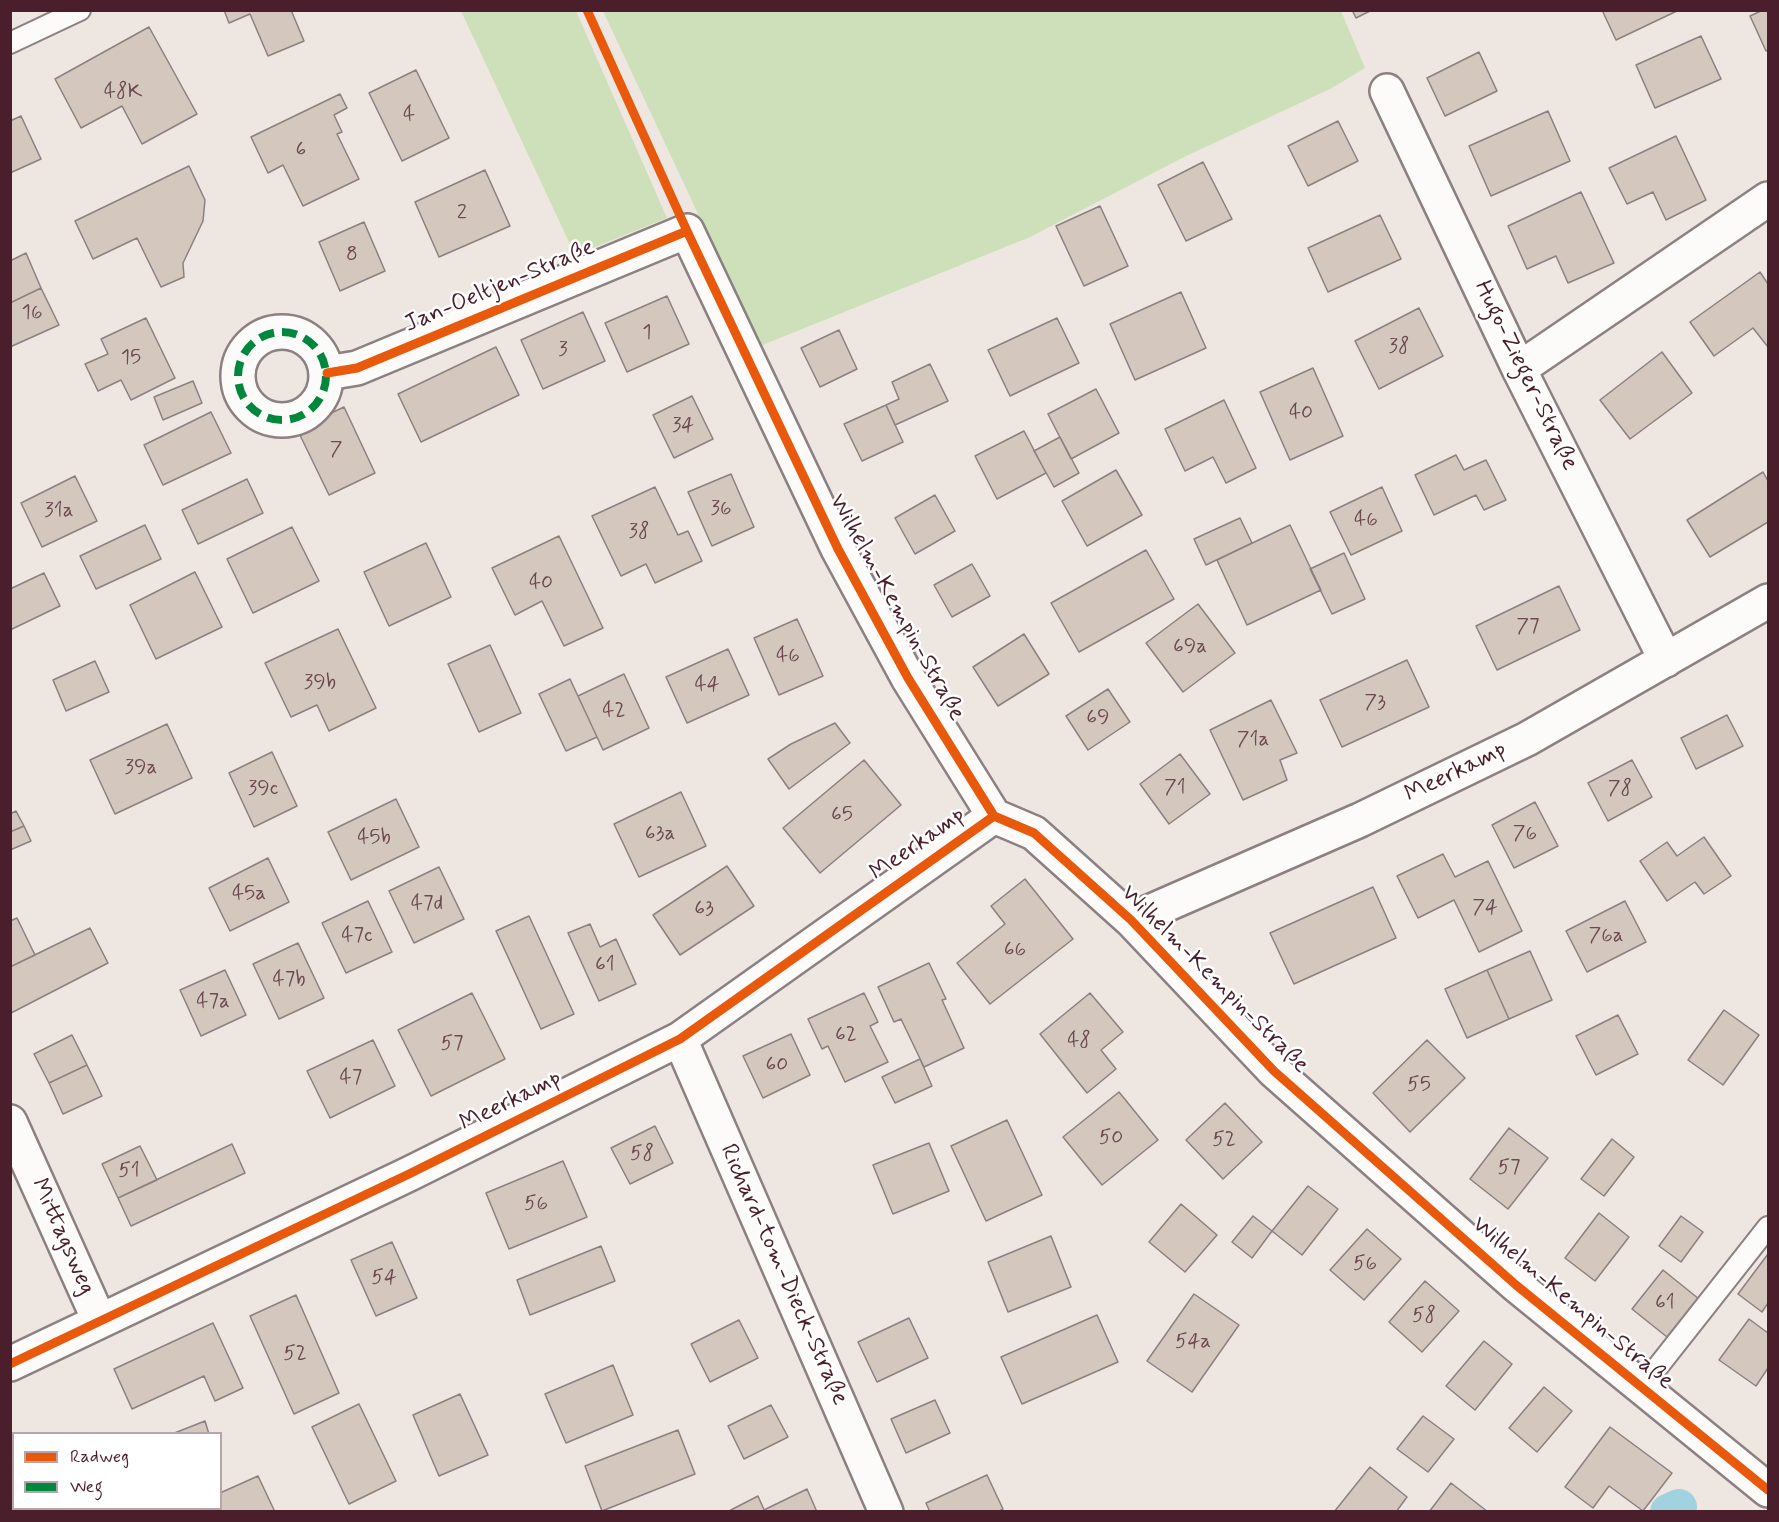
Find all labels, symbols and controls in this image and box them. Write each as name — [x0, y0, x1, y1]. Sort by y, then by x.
house number: 48K — [104, 80, 142, 106]
house number: 4 — [403, 103, 415, 129]
house number: 6 — [296, 138, 306, 164]
house number: 2 — [457, 201, 467, 227]
street label: Jan-Oeltjen-Straße — [400, 234, 600, 340]
house number: 8 — [346, 243, 358, 269]
street label: Hugo-Zieger-Straße — [1467, 276, 1583, 476]
house number: 16 — [22, 301, 42, 327]
house number: 1 — [642, 321, 652, 347]
house number: 38 — [1389, 335, 1409, 361]
house number: 3 — [558, 338, 568, 364]
house number: 15 — [121, 346, 141, 372]
house number: 40 — [1289, 401, 1313, 427]
house number: 34 — [672, 414, 694, 440]
house number: 7 — [330, 438, 342, 464]
street label: Wilhelm-Kempin-Straße — [822, 490, 970, 726]
house number: 36 — [710, 497, 732, 523]
house number: 31a — [44, 499, 74, 525]
house number: 46 — [1354, 508, 1378, 534]
house number: 38 — [629, 520, 649, 546]
house number: 40 — [529, 571, 553, 597]
house number: 77 — [1516, 615, 1540, 641]
house number: 69a — [1173, 635, 1207, 661]
house number: 46 — [776, 644, 800, 670]
house number: 39b — [304, 671, 336, 697]
house number: 44 — [695, 673, 719, 699]
house number: 73 — [1364, 691, 1386, 717]
house number: 42 — [602, 699, 626, 725]
house number: 69 — [1086, 706, 1110, 732]
house number: 71a — [1237, 728, 1269, 754]
street label: Meerkamp — [1400, 736, 1512, 810]
house number: 39a — [125, 756, 157, 782]
house number: 71 — [1164, 776, 1186, 802]
house number: 39c — [248, 777, 278, 803]
house number: 78 — [1608, 777, 1632, 803]
street label: Meerkamp — [865, 802, 971, 888]
house number: 65 — [831, 803, 853, 829]
house number: 63a — [645, 822, 675, 848]
house number: 76 — [1513, 822, 1537, 848]
house number: 45b — [357, 826, 391, 852]
street label: Wilhelm-Kempin-Straße — [1114, 880, 1314, 1080]
house number: 45a — [232, 882, 266, 908]
house number: 47d — [411, 892, 443, 918]
house number: 74 — [1472, 896, 1498, 922]
house number: 63 — [694, 897, 714, 923]
house number: 47c — [341, 924, 373, 950]
house number: 76a — [1588, 924, 1624, 950]
house number: 66 — [1004, 938, 1026, 964]
house number: 61 — [595, 953, 615, 979]
house number: 47b — [272, 968, 306, 994]
house number: 47a — [196, 990, 230, 1016]
house number: 62 — [835, 1023, 857, 1049]
house number: 48 — [1067, 1029, 1091, 1055]
house number: 57 — [440, 1032, 464, 1058]
house number: 60 — [766, 1053, 788, 1079]
street label: Meerkamp — [455, 1065, 567, 1139]
house number: 47 — [340, 1066, 362, 1092]
house number: 55 — [1407, 1073, 1431, 1099]
house number: 50 — [1099, 1126, 1123, 1152]
house number: 52 — [1212, 1128, 1236, 1154]
street label: Richard-tom-Dieck-Straße — [712, 1140, 854, 1410]
house number: 58 — [630, 1142, 654, 1168]
house number: 57 — [1497, 1156, 1521, 1182]
house number: 51 — [118, 1159, 140, 1185]
street label: Mittagsweg — [24, 1174, 100, 1300]
house number: 56 — [524, 1192, 548, 1218]
street label: Wilhelm-Kempin-Straße — [1465, 1211, 1679, 1397]
house number: 56 — [1353, 1252, 1377, 1278]
house number: 54 — [371, 1266, 397, 1292]
house number: 61 — [1655, 1291, 1675, 1317]
house number: 58 — [1412, 1304, 1436, 1330]
house number: 54a — [1175, 1330, 1211, 1356]
house number: 52 — [283, 1342, 307, 1368]
legend — [12, 1432, 222, 1510]
text: Radweg — [70, 1445, 129, 1469]
text: Weg — [70, 1475, 103, 1499]

